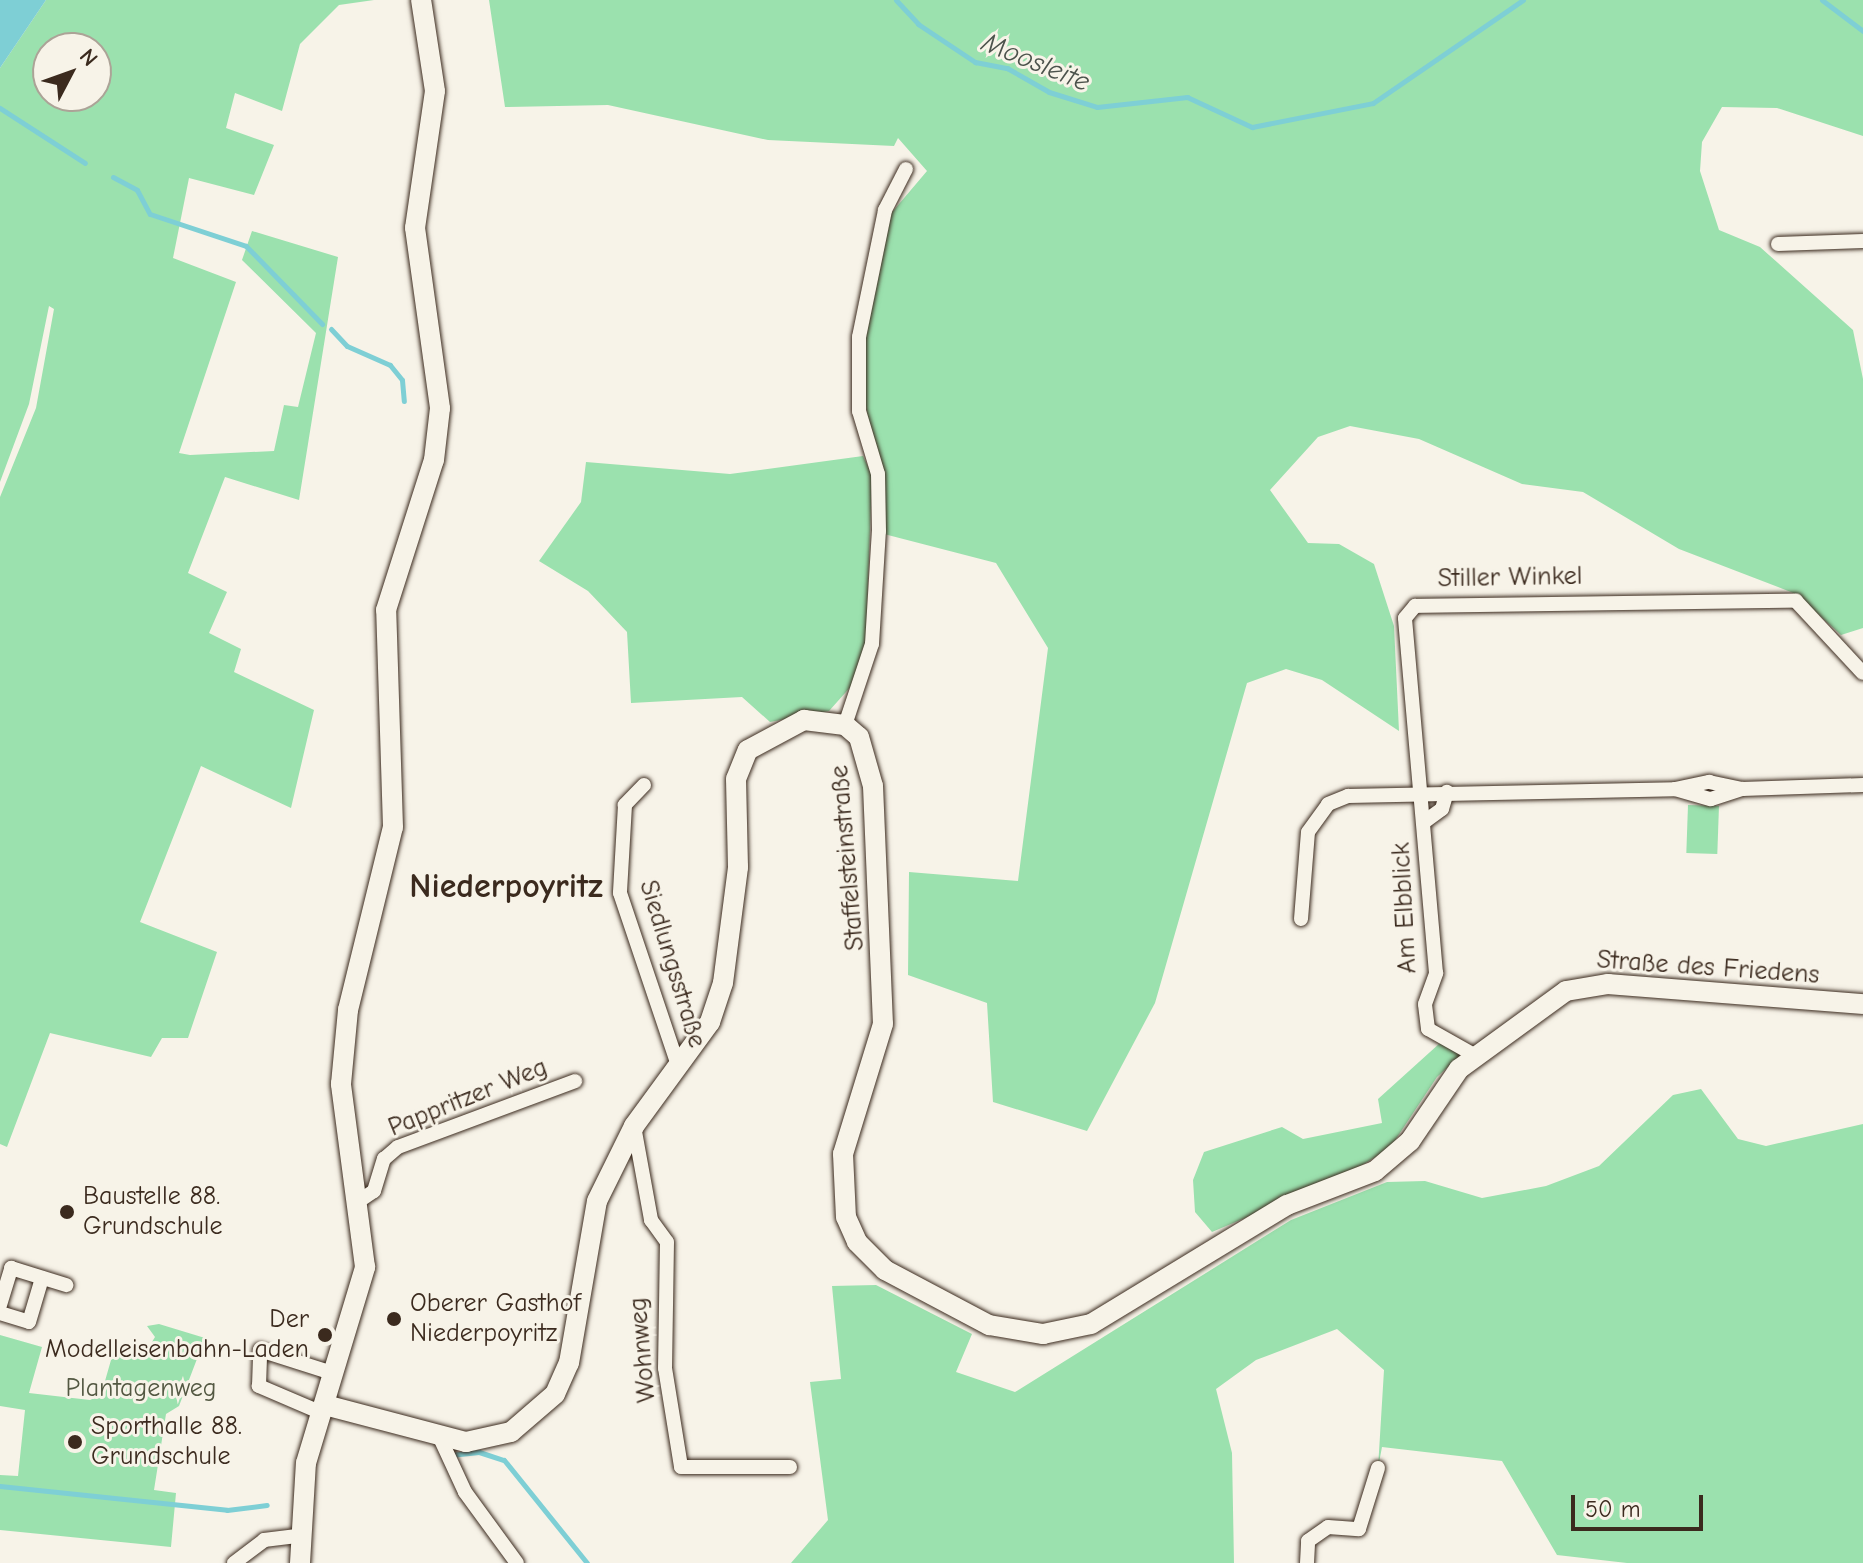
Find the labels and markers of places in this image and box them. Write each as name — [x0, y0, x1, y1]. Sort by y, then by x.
place label: Baustelle 88. Grundschule — [83, 1181, 223, 1242]
marker: Baustelle 88. Grundschule — [58, 1203, 76, 1221]
place label: Oberer Gasthof Niederpoyritz — [410, 1288, 581, 1350]
place label: Der Modelleisenbahn-Laden — [45, 1304, 309, 1366]
marker: Oberer Gasthof Niederpoyritz — [385, 1310, 403, 1328]
marker: Der Modelleisenbahn-Laden — [316, 1326, 334, 1344]
place label: Sporthalle 88. Grundschule — [91, 1411, 242, 1472]
marker: Sporthalle 88. Grundschule — [66, 1433, 84, 1451]

